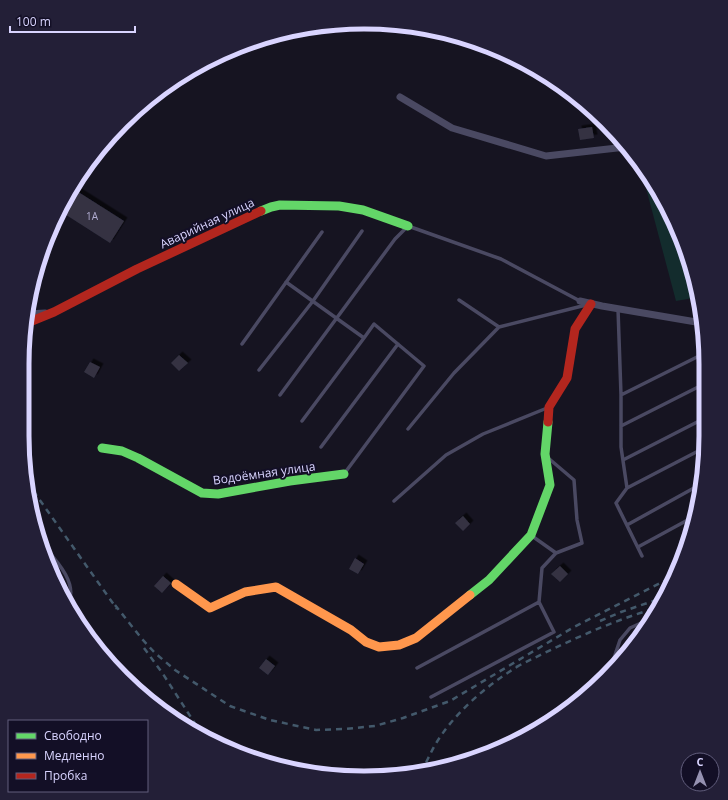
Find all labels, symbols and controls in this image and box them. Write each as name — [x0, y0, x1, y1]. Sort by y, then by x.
scale bar — [10, 8, 135, 34]
text: 100 m — [16, 13, 51, 30]
street label: Аварийная улица — [157, 194, 257, 252]
house number: 1А — [86, 209, 99, 223]
street label: Водоёмная улица — [212, 457, 316, 489]
legend — [8, 720, 148, 792]
text: Свободно — [44, 727, 102, 744]
text: Медленно — [44, 747, 104, 764]
north arrow — [680, 752, 720, 792]
text: С — [696, 754, 704, 769]
text: Пробка — [44, 767, 87, 784]

